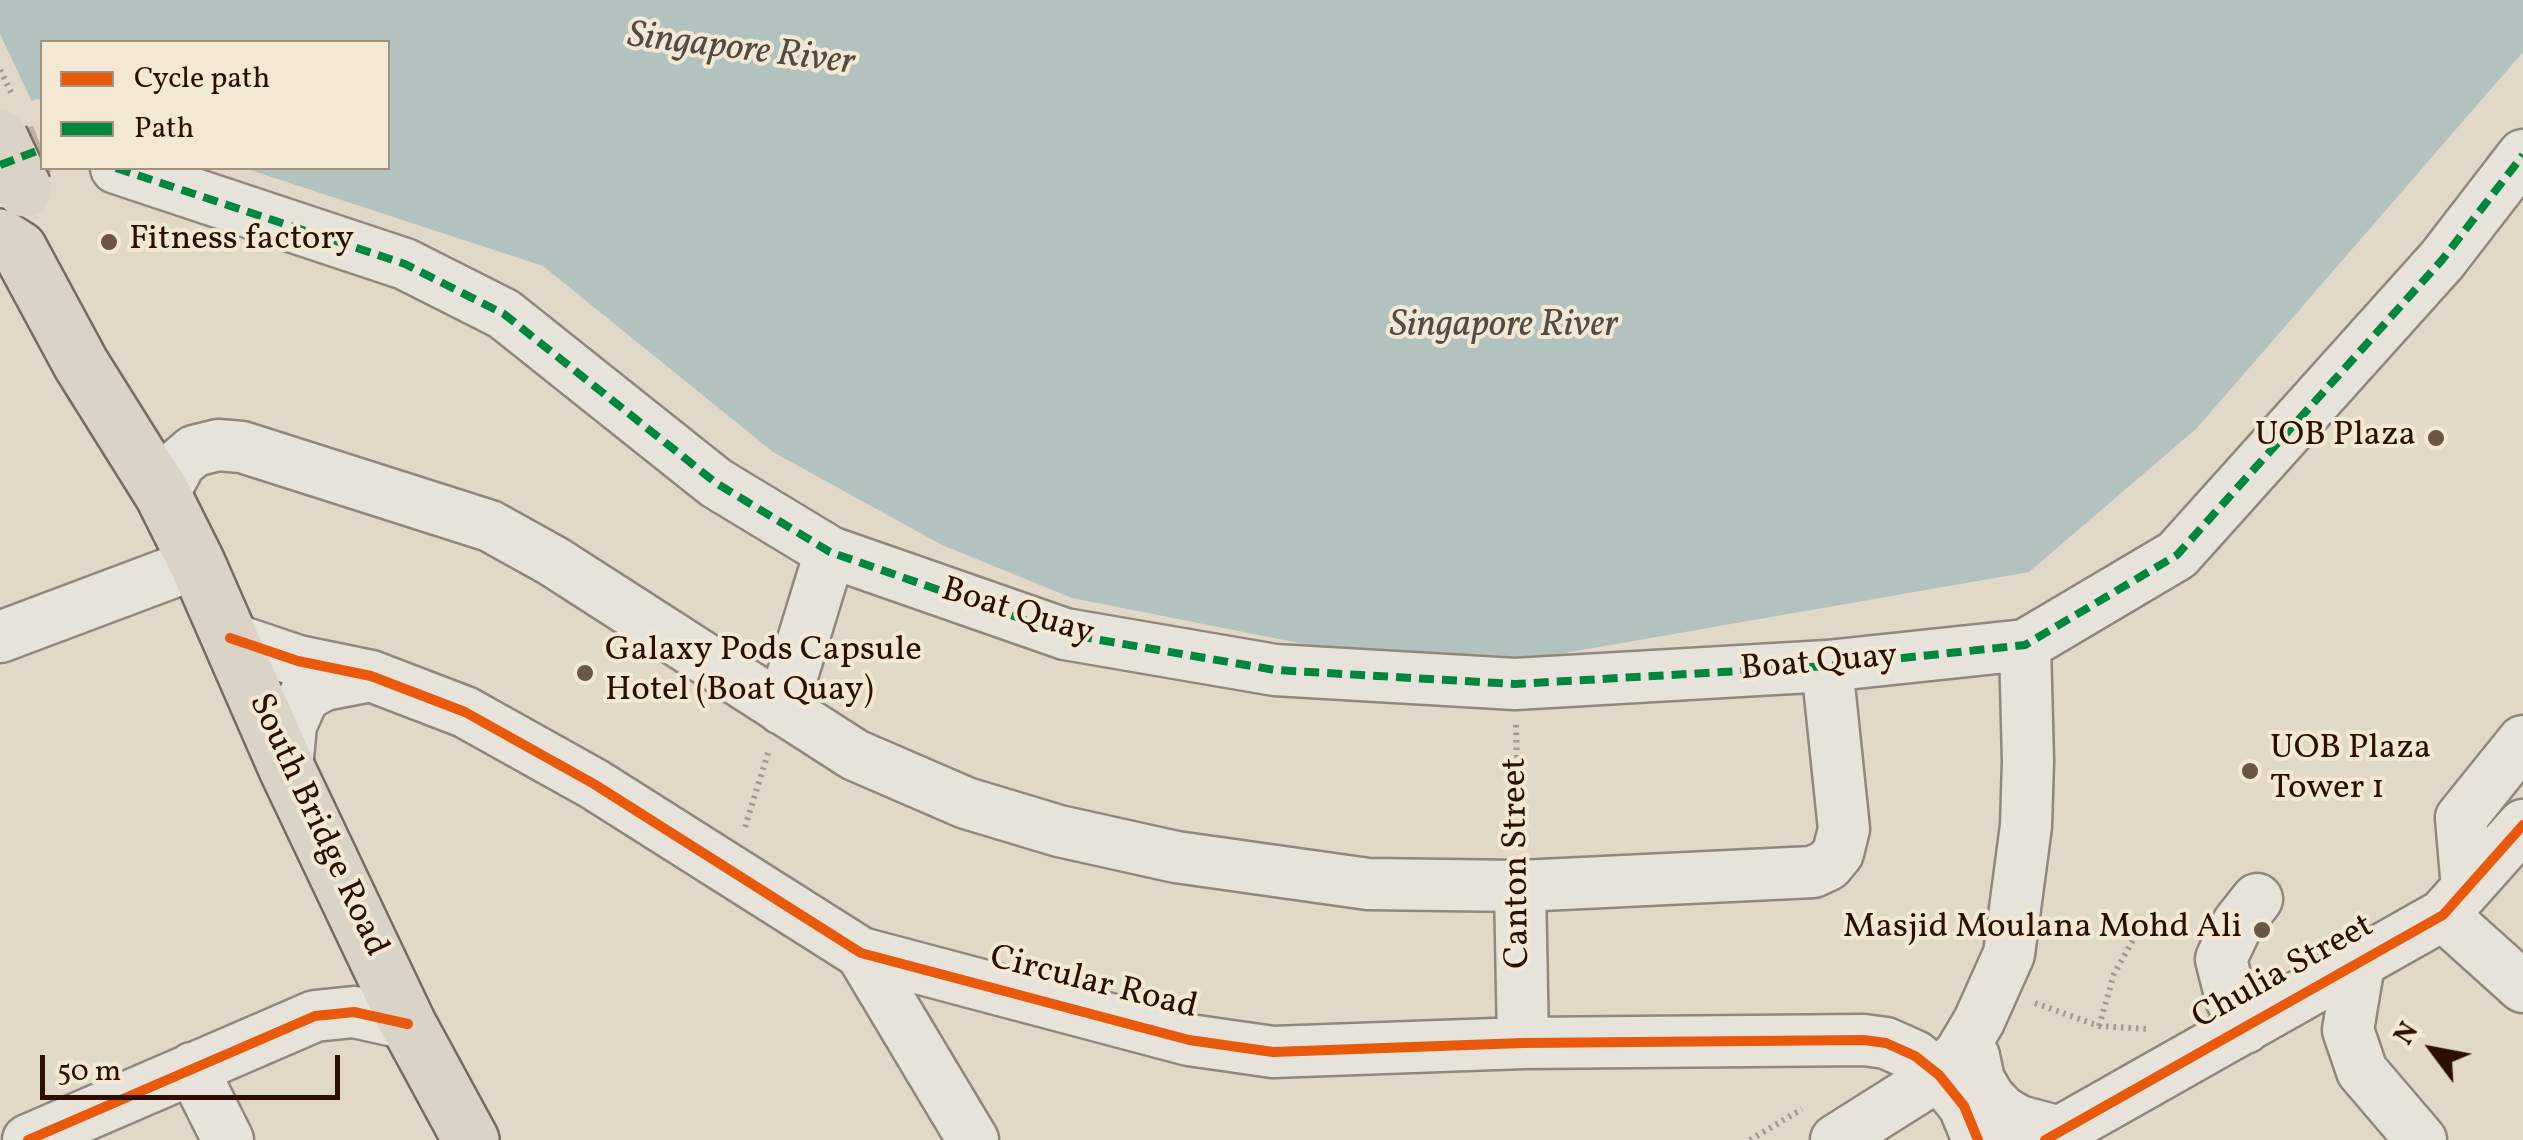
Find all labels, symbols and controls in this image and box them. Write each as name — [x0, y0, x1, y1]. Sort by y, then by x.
water label: Singapore River — [625, 15, 857, 89]
legend — [40, 40, 390, 170]
text: Cycle path — [134, 58, 270, 100]
text: Path — [134, 108, 194, 150]
place label: Fitness factory — [129, 221, 354, 263]
marker: Fitness factory — [98, 231, 120, 253]
water label: Singapore River — [1389, 305, 1619, 351]
place label: UOB Plaza — [2255, 417, 2416, 459]
marker: UOB Plaza — [2425, 427, 2447, 449]
street label: Boat Quay — [936, 571, 1098, 657]
place label: Galaxy Pods Capsule Hotel (Boat Quay) — [605, 632, 922, 714]
street label: Boat Quay — [1739, 637, 1899, 693]
marker: Galaxy Pods Capsule Hotel (Boat Quay) — [574, 662, 596, 684]
street label: South Bridge Road — [237, 688, 395, 964]
place label: UOB Plaza Tower 1 — [2270, 730, 2431, 812]
street label: Canton Street — [1496, 757, 1542, 969]
marker: UOB Plaza Tower 1 — [2239, 760, 2261, 782]
street label: Chulia Street — [2186, 907, 2382, 1041]
place label: Masjid Moulana Mohd Ali — [1843, 909, 2242, 951]
marker: Masjid Moulana Mohd Ali — [2251, 919, 2273, 941]
street label: Circular Road — [985, 939, 1201, 1031]
north arrow — [2383, 1000, 2483, 1100]
text: N — [2385, 1015, 2429, 1053]
scale bar — [45, 1035, 345, 1097]
text: 50 m — [57, 1051, 121, 1093]

